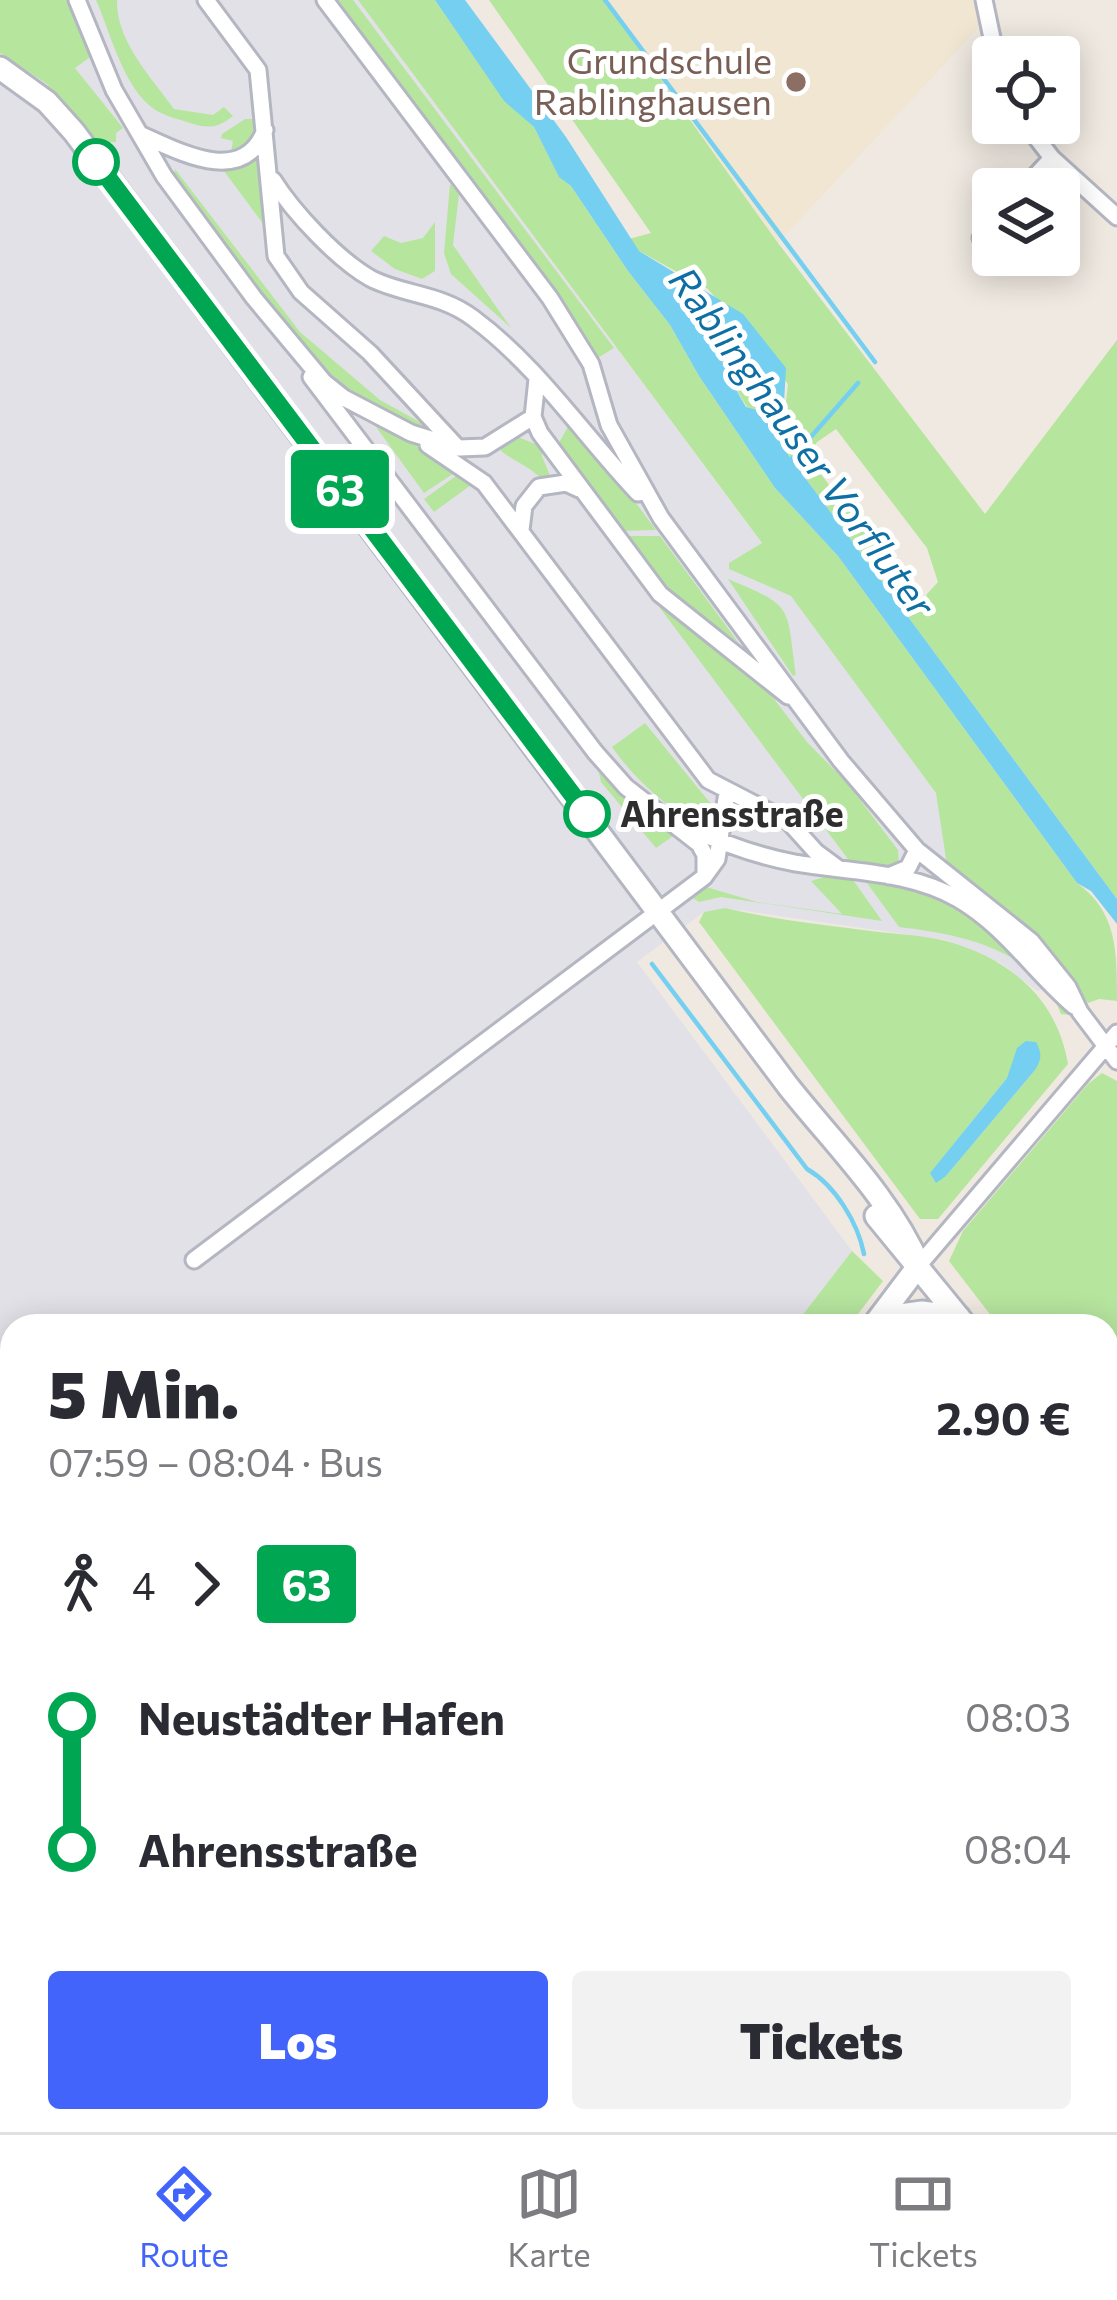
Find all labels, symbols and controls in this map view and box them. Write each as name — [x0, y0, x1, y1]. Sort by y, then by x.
map controls — [972, 36, 1080, 276]
button: locate — [972, 36, 1080, 144]
place label: Grundschule Rablinghausen — [534, 37, 772, 122]
marker: Grundschule Rablinghausen — [783, 69, 809, 95]
unlabelled marker — [74, 140, 118, 184]
button: layers — [972, 168, 1080, 276]
water label: Rablinghauser Vorfluter — [660, 256, 948, 626]
line badge: 63 — [286, 450, 394, 528]
text: 63 — [315, 463, 365, 515]
place label: Ahrensstraße — [620, 790, 844, 834]
marker: Ahrensstraße — [565, 792, 609, 836]
text: 5 Min. — [48, 1351, 239, 1432]
text: 2.90 € — [936, 1389, 1071, 1444]
text: 07:59 – 08:04 · Bus — [48, 1437, 383, 1485]
icon: walk — [48, 1551, 114, 1617]
icon: forward — [173, 1551, 239, 1617]
text: 63 — [281, 1558, 332, 1610]
text: 4 — [132, 1560, 155, 1608]
text: Neustädter Hafen — [138, 1689, 505, 1744]
text: 08:03 — [965, 1692, 1071, 1740]
text: Ahrensstraße — [138, 1821, 418, 1876]
text: 08:04 — [964, 1824, 1071, 1872]
button: Los — [48, 1971, 548, 2109]
button: Tickets — [572, 1971, 1071, 2109]
tab: Route — [139, 2161, 229, 2274]
tab: Karte — [507, 2161, 591, 2274]
tab: Tickets — [869, 2161, 978, 2274]

